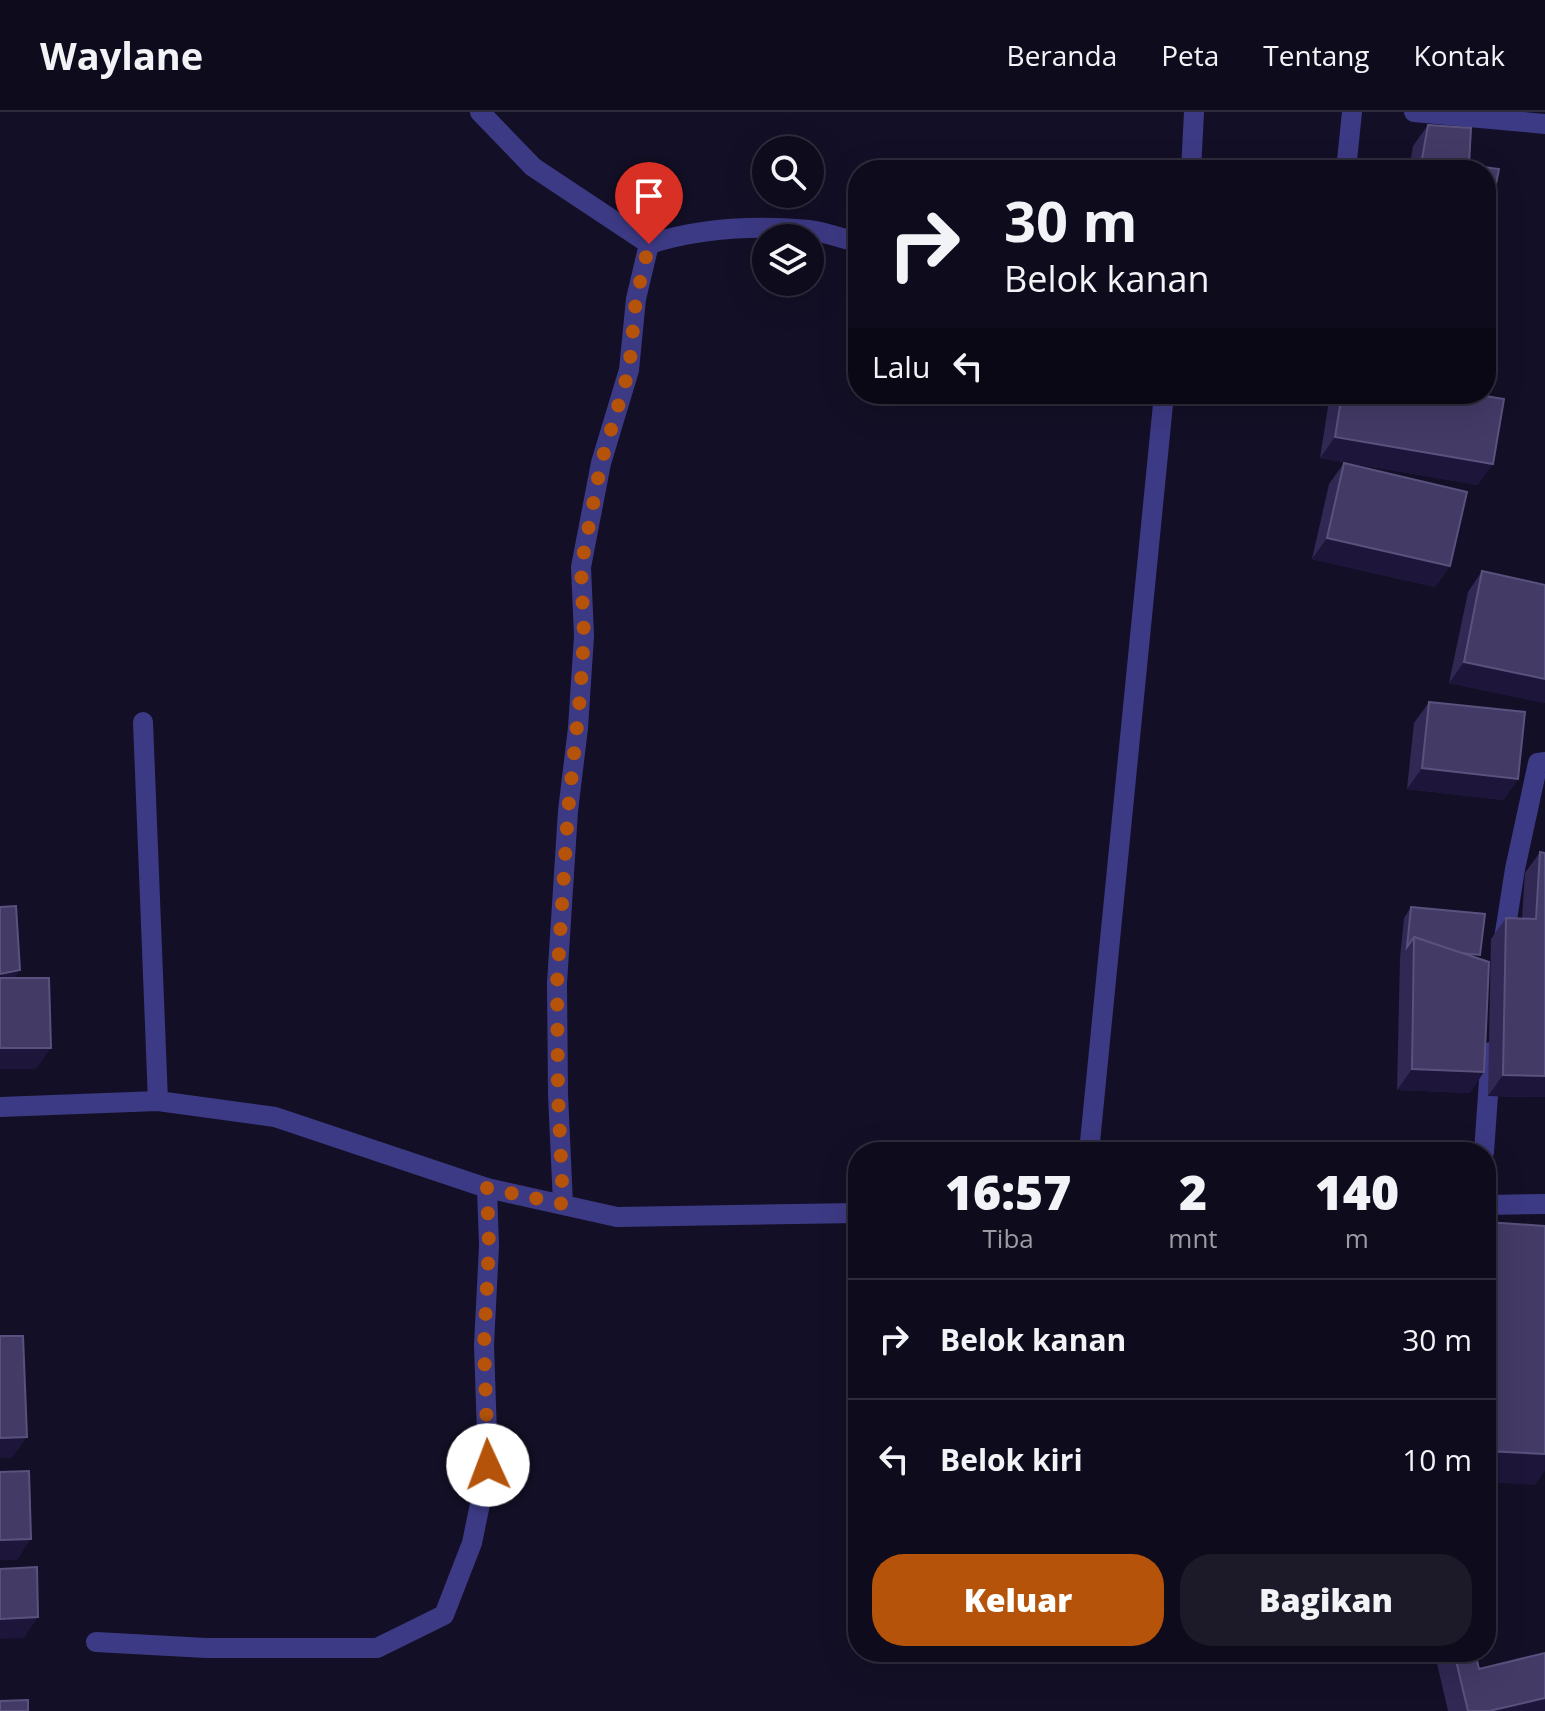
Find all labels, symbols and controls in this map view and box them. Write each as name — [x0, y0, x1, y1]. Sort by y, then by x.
text: Waylane — [40, 29, 203, 81]
text: Beranda — [1007, 36, 1117, 74]
text: Peta — [1161, 36, 1219, 74]
text: Tentang — [1263, 36, 1370, 74]
text: Kontak — [1414, 36, 1505, 74]
map controls — [752, 136, 824, 296]
button: search — [752, 136, 824, 208]
pin — [615, 162, 683, 244]
icon: arrive — [627, 174, 671, 218]
text: 30 m — [1004, 182, 1138, 258]
icon: right — [872, 192, 976, 296]
button: layers — [752, 224, 824, 296]
text: Belok kanan — [1004, 254, 1210, 303]
icon: left — [946, 344, 990, 388]
text: Lalu — [872, 346, 930, 387]
text: 16:57 — [945, 1159, 1071, 1224]
text: 2 — [1179, 1159, 1207, 1224]
text: 140 — [1315, 1159, 1399, 1224]
text: Tiba — [983, 1220, 1034, 1256]
text: mnt — [1168, 1220, 1218, 1256]
text: m — [1345, 1220, 1369, 1256]
icon: right — [872, 1317, 916, 1361]
text: Belok kanan — [940, 1319, 1126, 1360]
text: 30 m — [1402, 1319, 1472, 1360]
position arrow — [446, 1423, 530, 1507]
icon: left — [872, 1437, 916, 1481]
text: Belok kiri — [940, 1439, 1083, 1480]
text: 10 m — [1402, 1439, 1472, 1480]
button: Keluar — [872, 1554, 1164, 1646]
button: Bagikan — [1180, 1554, 1472, 1646]

